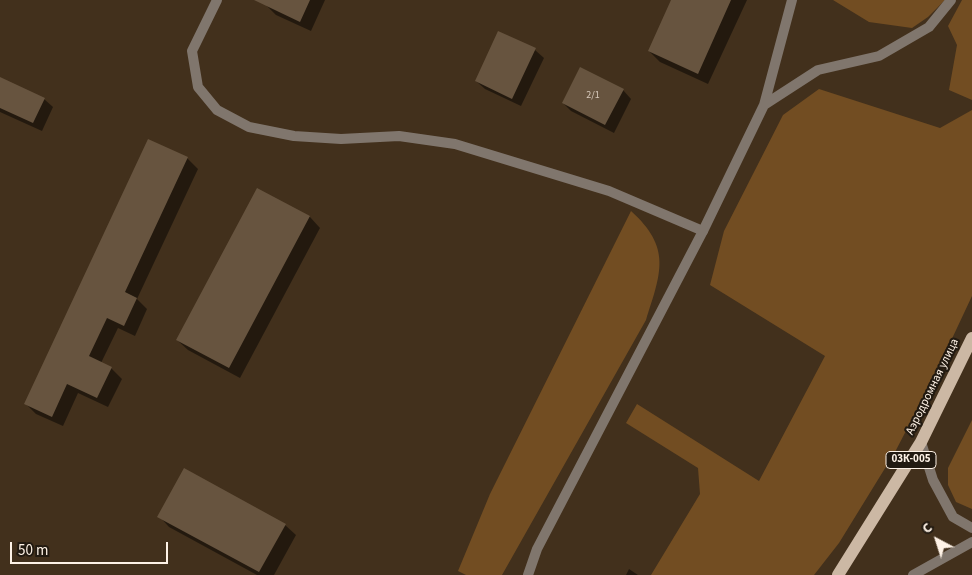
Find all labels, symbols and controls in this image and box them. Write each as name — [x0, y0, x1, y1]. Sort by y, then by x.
house number: 2/1 — [586, 90, 600, 102]
street label: Аэродромная улица — [903, 336, 963, 438]
road number: 03К-005 — [886, 452, 936, 468]
north arrow — [912, 515, 962, 565]
text: С — [918, 518, 937, 539]
scale bar — [12, 532, 170, 564]
text: 50 m — [18, 540, 48, 561]

